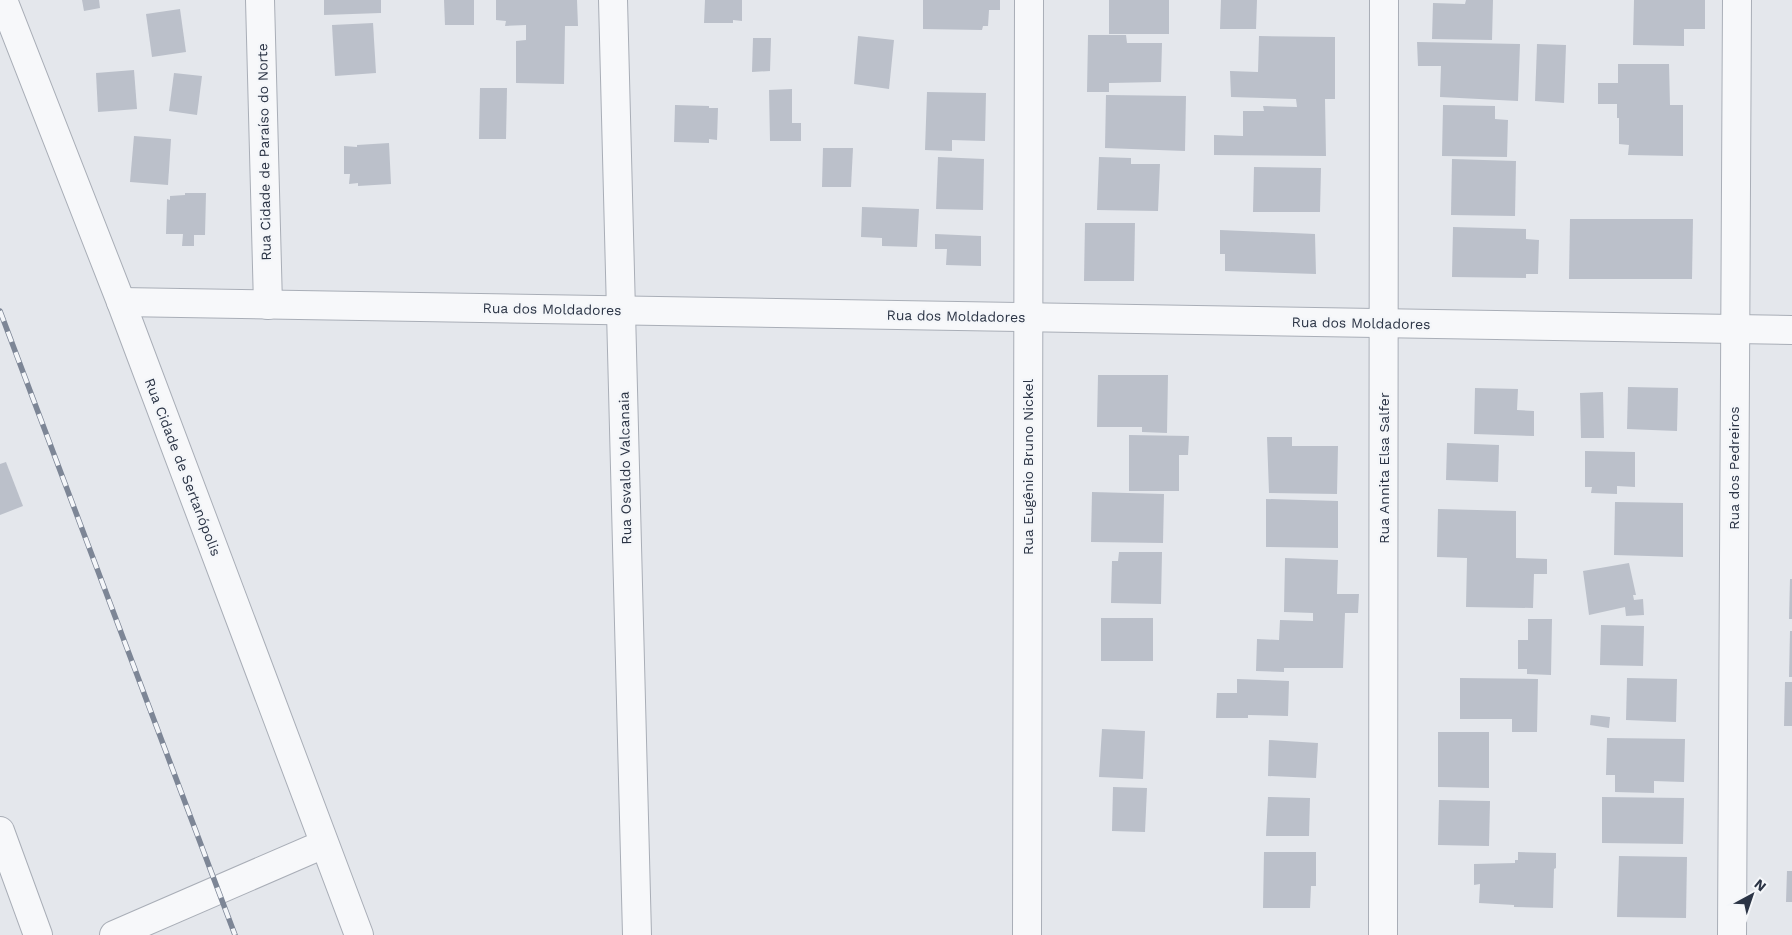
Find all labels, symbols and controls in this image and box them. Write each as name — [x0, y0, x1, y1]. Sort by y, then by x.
street label: Rua Cidade de Paraíso do Norte — [254, 43, 274, 261]
street label: Rua dos Moldadores — [482, 300, 622, 318]
street label: Rua dos Moldadores — [886, 307, 1026, 325]
street label: Rua dos Moldadores — [1291, 314, 1431, 332]
street label: Rua Cidade de Sertanópolis — [142, 376, 224, 558]
street label: Rua Eugênio Bruno Nickel — [1020, 378, 1036, 555]
street label: Rua Osvaldo Valcanaia — [616, 391, 634, 545]
street label: Rua Annita Elsa Salfer — [1376, 392, 1392, 544]
street label: Rua dos Pedreiros — [1726, 406, 1742, 530]
north arrow — [1727, 870, 1777, 920]
text: N — [1751, 876, 1769, 895]

